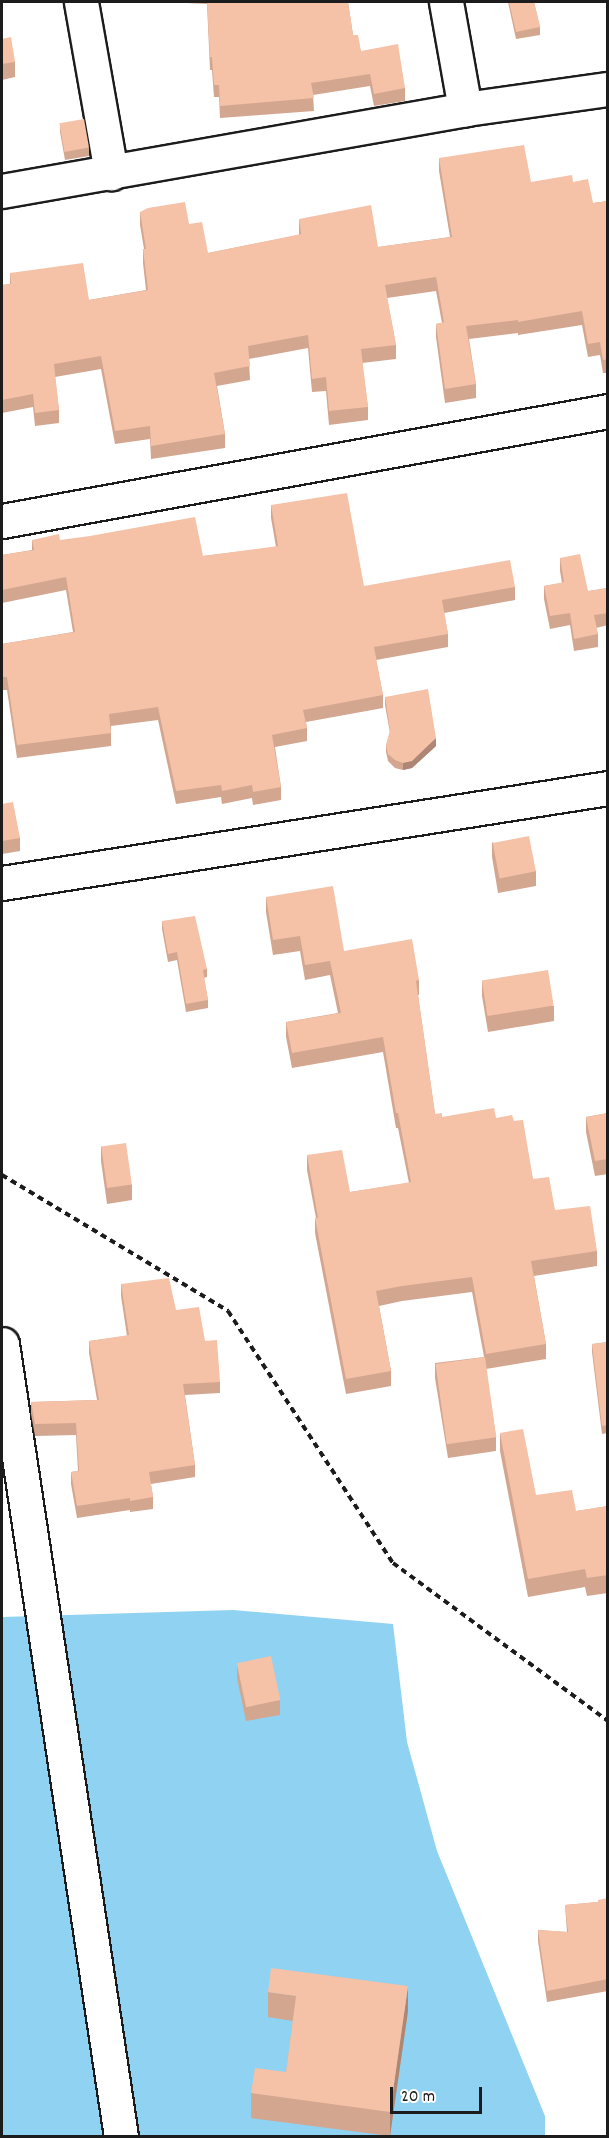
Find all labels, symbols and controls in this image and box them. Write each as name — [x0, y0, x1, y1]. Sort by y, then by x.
scale bar — [393, 2075, 484, 2113]
text: 20 m — [401, 2085, 435, 2110]

